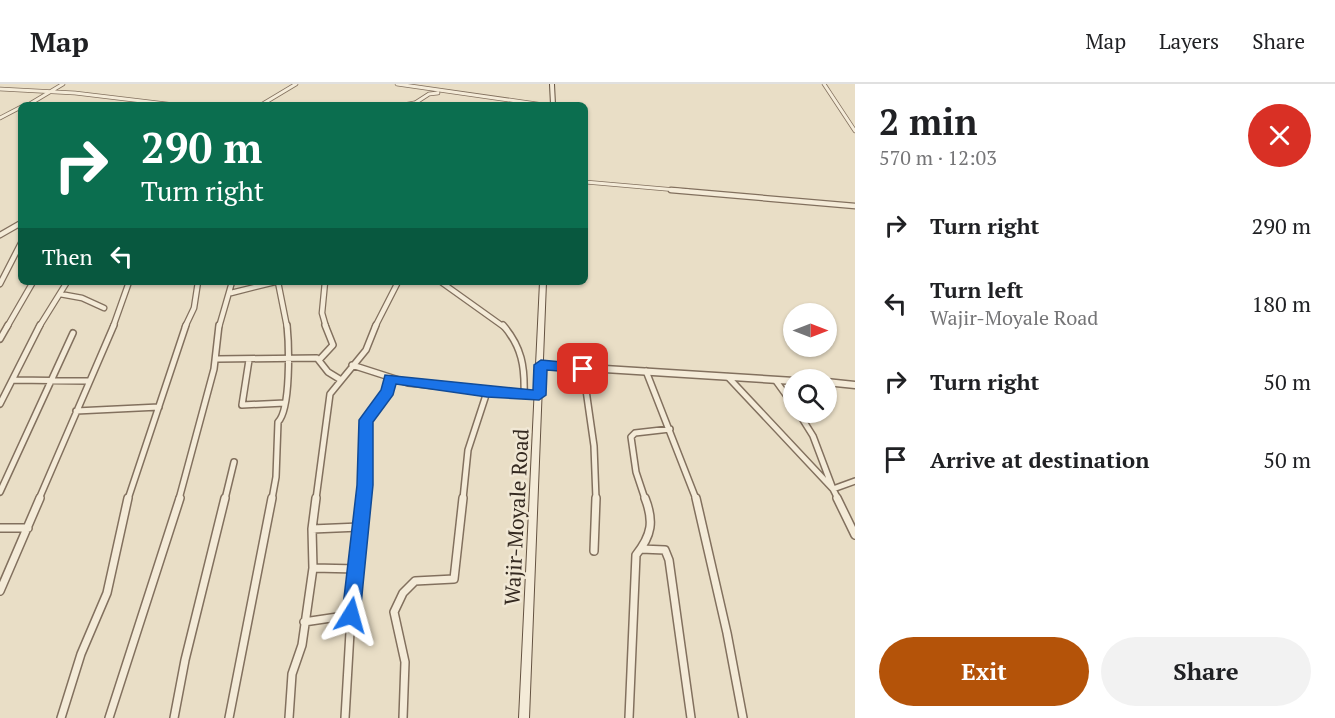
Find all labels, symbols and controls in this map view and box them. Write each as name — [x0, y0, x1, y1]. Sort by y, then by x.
text: Map — [30, 23, 89, 60]
text: Map — [1085, 27, 1126, 55]
text: Layers — [1159, 27, 1219, 55]
text: Share — [1252, 27, 1305, 55]
text: 2 min — [879, 98, 977, 145]
button: close — [1248, 104, 1311, 167]
text: 290 m — [141, 119, 262, 175]
icon: right — [42, 126, 120, 204]
text: 570 m · 12:03 — [879, 144, 997, 171]
text: Turn right — [141, 173, 264, 209]
icon: right — [879, 209, 912, 242]
text: Turn right — [930, 211, 1039, 240]
text: 290 m — [1251, 211, 1311, 240]
icon: left — [105, 240, 138, 273]
text: Then — [42, 242, 93, 271]
text: Turn left — [930, 275, 1023, 304]
icon: left — [879, 287, 912, 320]
text: 180 m — [1251, 289, 1311, 318]
north arrow — [783, 303, 837, 357]
map controls — [783, 303, 837, 423]
text: Wajir-Moyale Road — [930, 304, 1098, 331]
pin — [557, 343, 608, 394]
icon: arrive — [566, 352, 599, 385]
icon: right — [879, 365, 912, 398]
text: Turn right — [930, 367, 1039, 396]
text: 50 m — [1263, 367, 1311, 396]
button: search — [783, 369, 837, 423]
street label: Wajir-Moyale Road — [497, 428, 535, 606]
icon: arrive — [879, 443, 912, 476]
text: Arrive at destination — [930, 445, 1149, 474]
text: 50 m — [1263, 445, 1311, 474]
position arrow — [319, 583, 383, 647]
button: Exit — [879, 637, 1089, 706]
button: Share — [1101, 637, 1311, 706]

